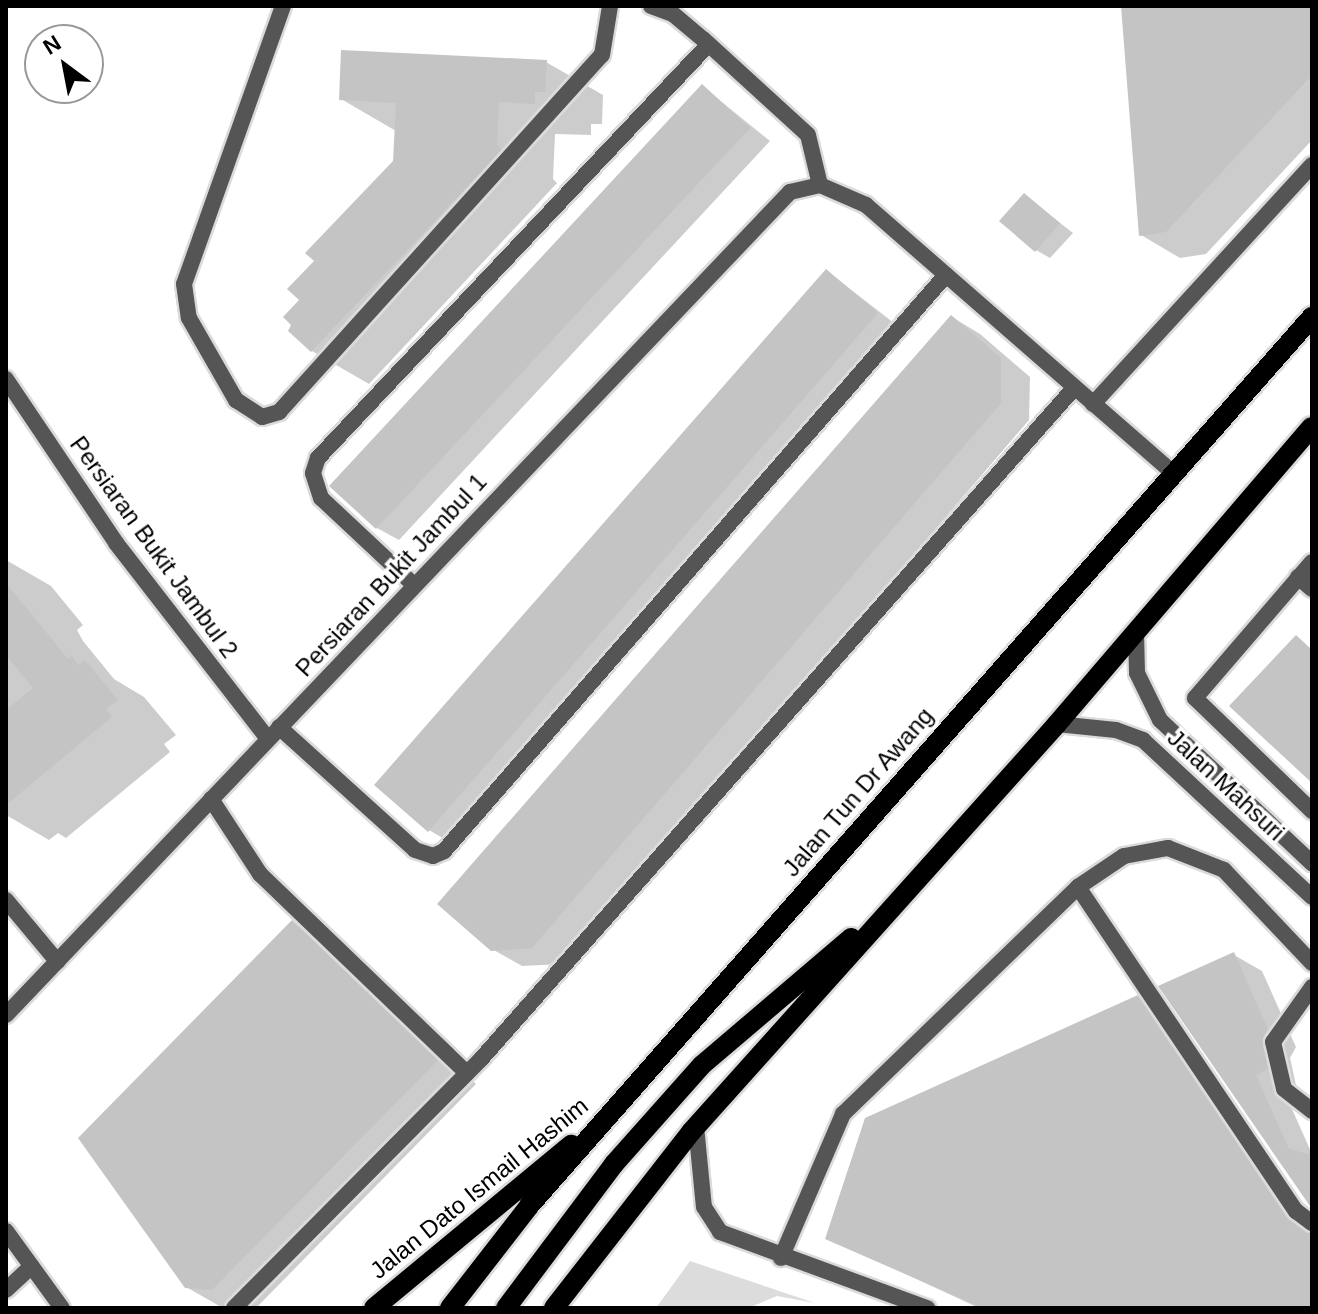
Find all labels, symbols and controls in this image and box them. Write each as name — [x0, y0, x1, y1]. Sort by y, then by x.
north arrow — [24, 24, 104, 104]
text: N — [39, 30, 65, 60]
street label: Persiaran Bukit Jambul 2 — [64, 431, 244, 663]
street label: Persiaran Bukit Jambul 1 — [289, 468, 493, 682]
street label: Jalan Tun Dr Awang — [776, 701, 940, 883]
street label: Jalan Mahsuri — [1162, 724, 1290, 846]
street label: Jalan Dato Ismail Hashim — [364, 1091, 594, 1285]

